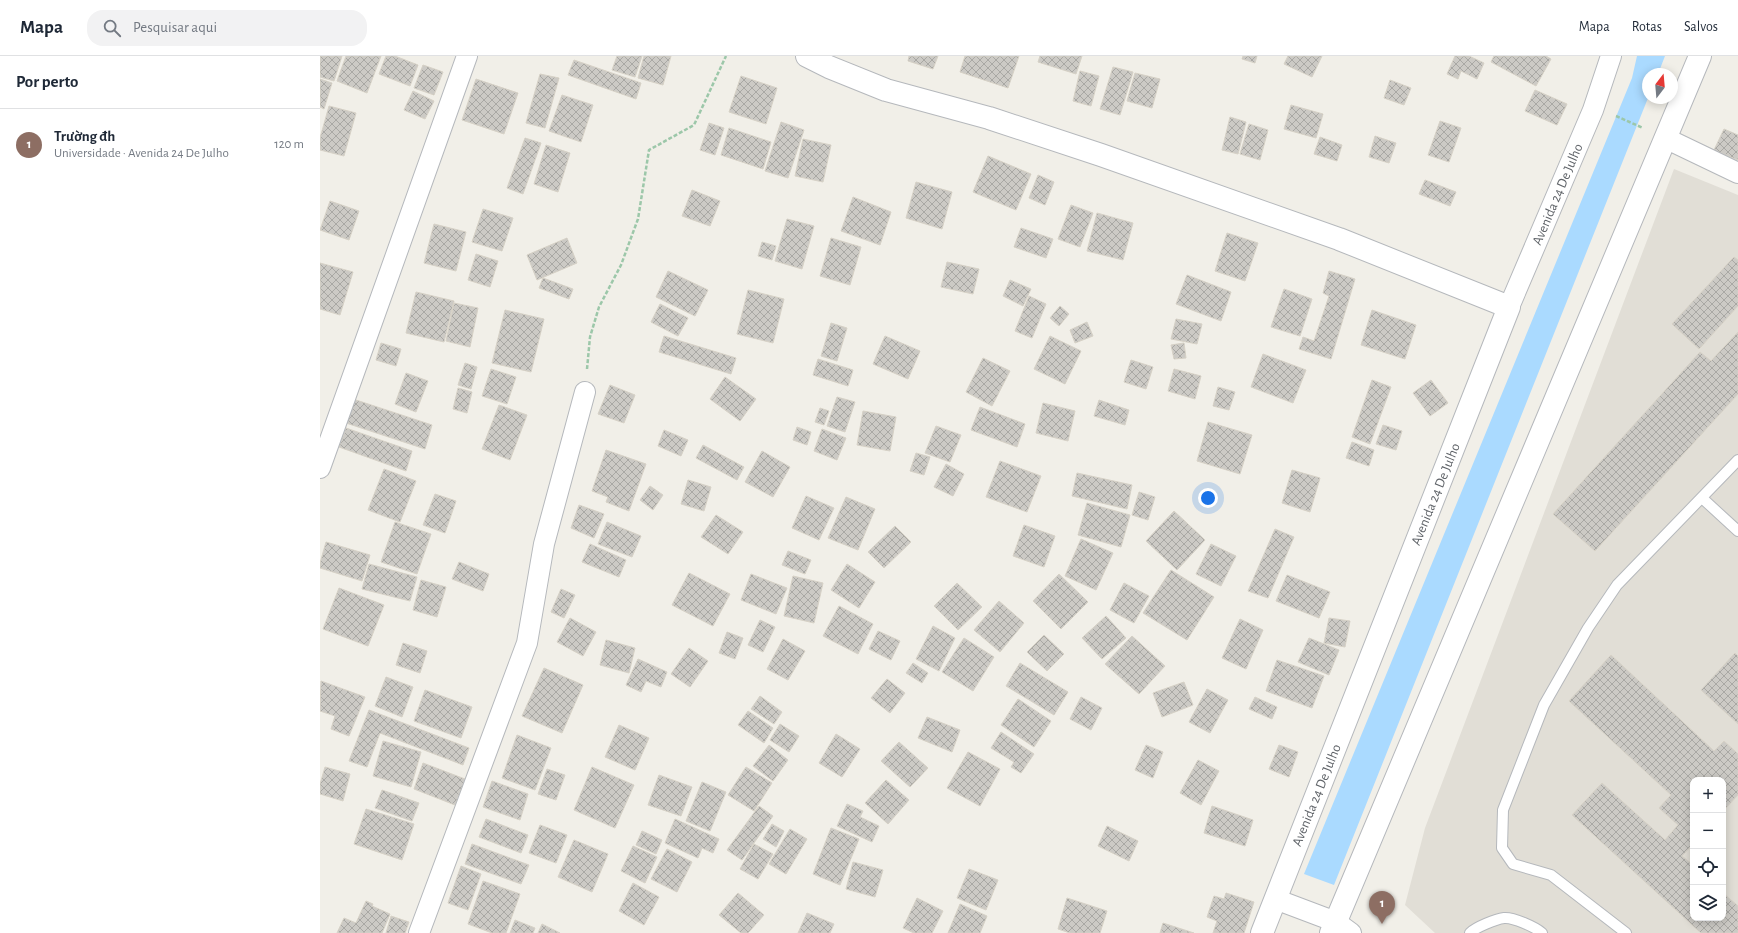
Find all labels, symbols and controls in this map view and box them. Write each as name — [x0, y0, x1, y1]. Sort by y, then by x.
search box — [87, 10, 367, 46]
icon: search — [101, 17, 123, 39]
text: Mapa — [20, 18, 63, 37]
text: Pesquisar aqui — [133, 20, 217, 35]
text: Mapa — [1579, 20, 1610, 34]
text: Rotas — [1632, 20, 1662, 34]
text: Salvos — [1684, 20, 1718, 34]
north arrow — [1642, 68, 1678, 104]
text: Por perto — [16, 73, 79, 90]
text: Trường đh — [54, 129, 115, 144]
text: 1 — [27, 138, 31, 151]
text: 120 m — [274, 138, 304, 151]
street label: Avenida 24 De Julho — [1530, 141, 1586, 247]
text: Universidade · Avenida 24 De Julho — [54, 147, 229, 160]
street label: Avenida 24 De Julho — [1409, 441, 1463, 547]
your location — [1198, 488, 1218, 508]
street label: Avenida 24 De Julho — [1290, 742, 1344, 848]
map controls — [1690, 777, 1726, 921]
button: + — [1690, 777, 1726, 813]
button: − — [1690, 813, 1726, 849]
button: locate — [1690, 849, 1726, 885]
button: layers — [1690, 885, 1726, 921]
pin: 1 — [1369, 891, 1395, 924]

